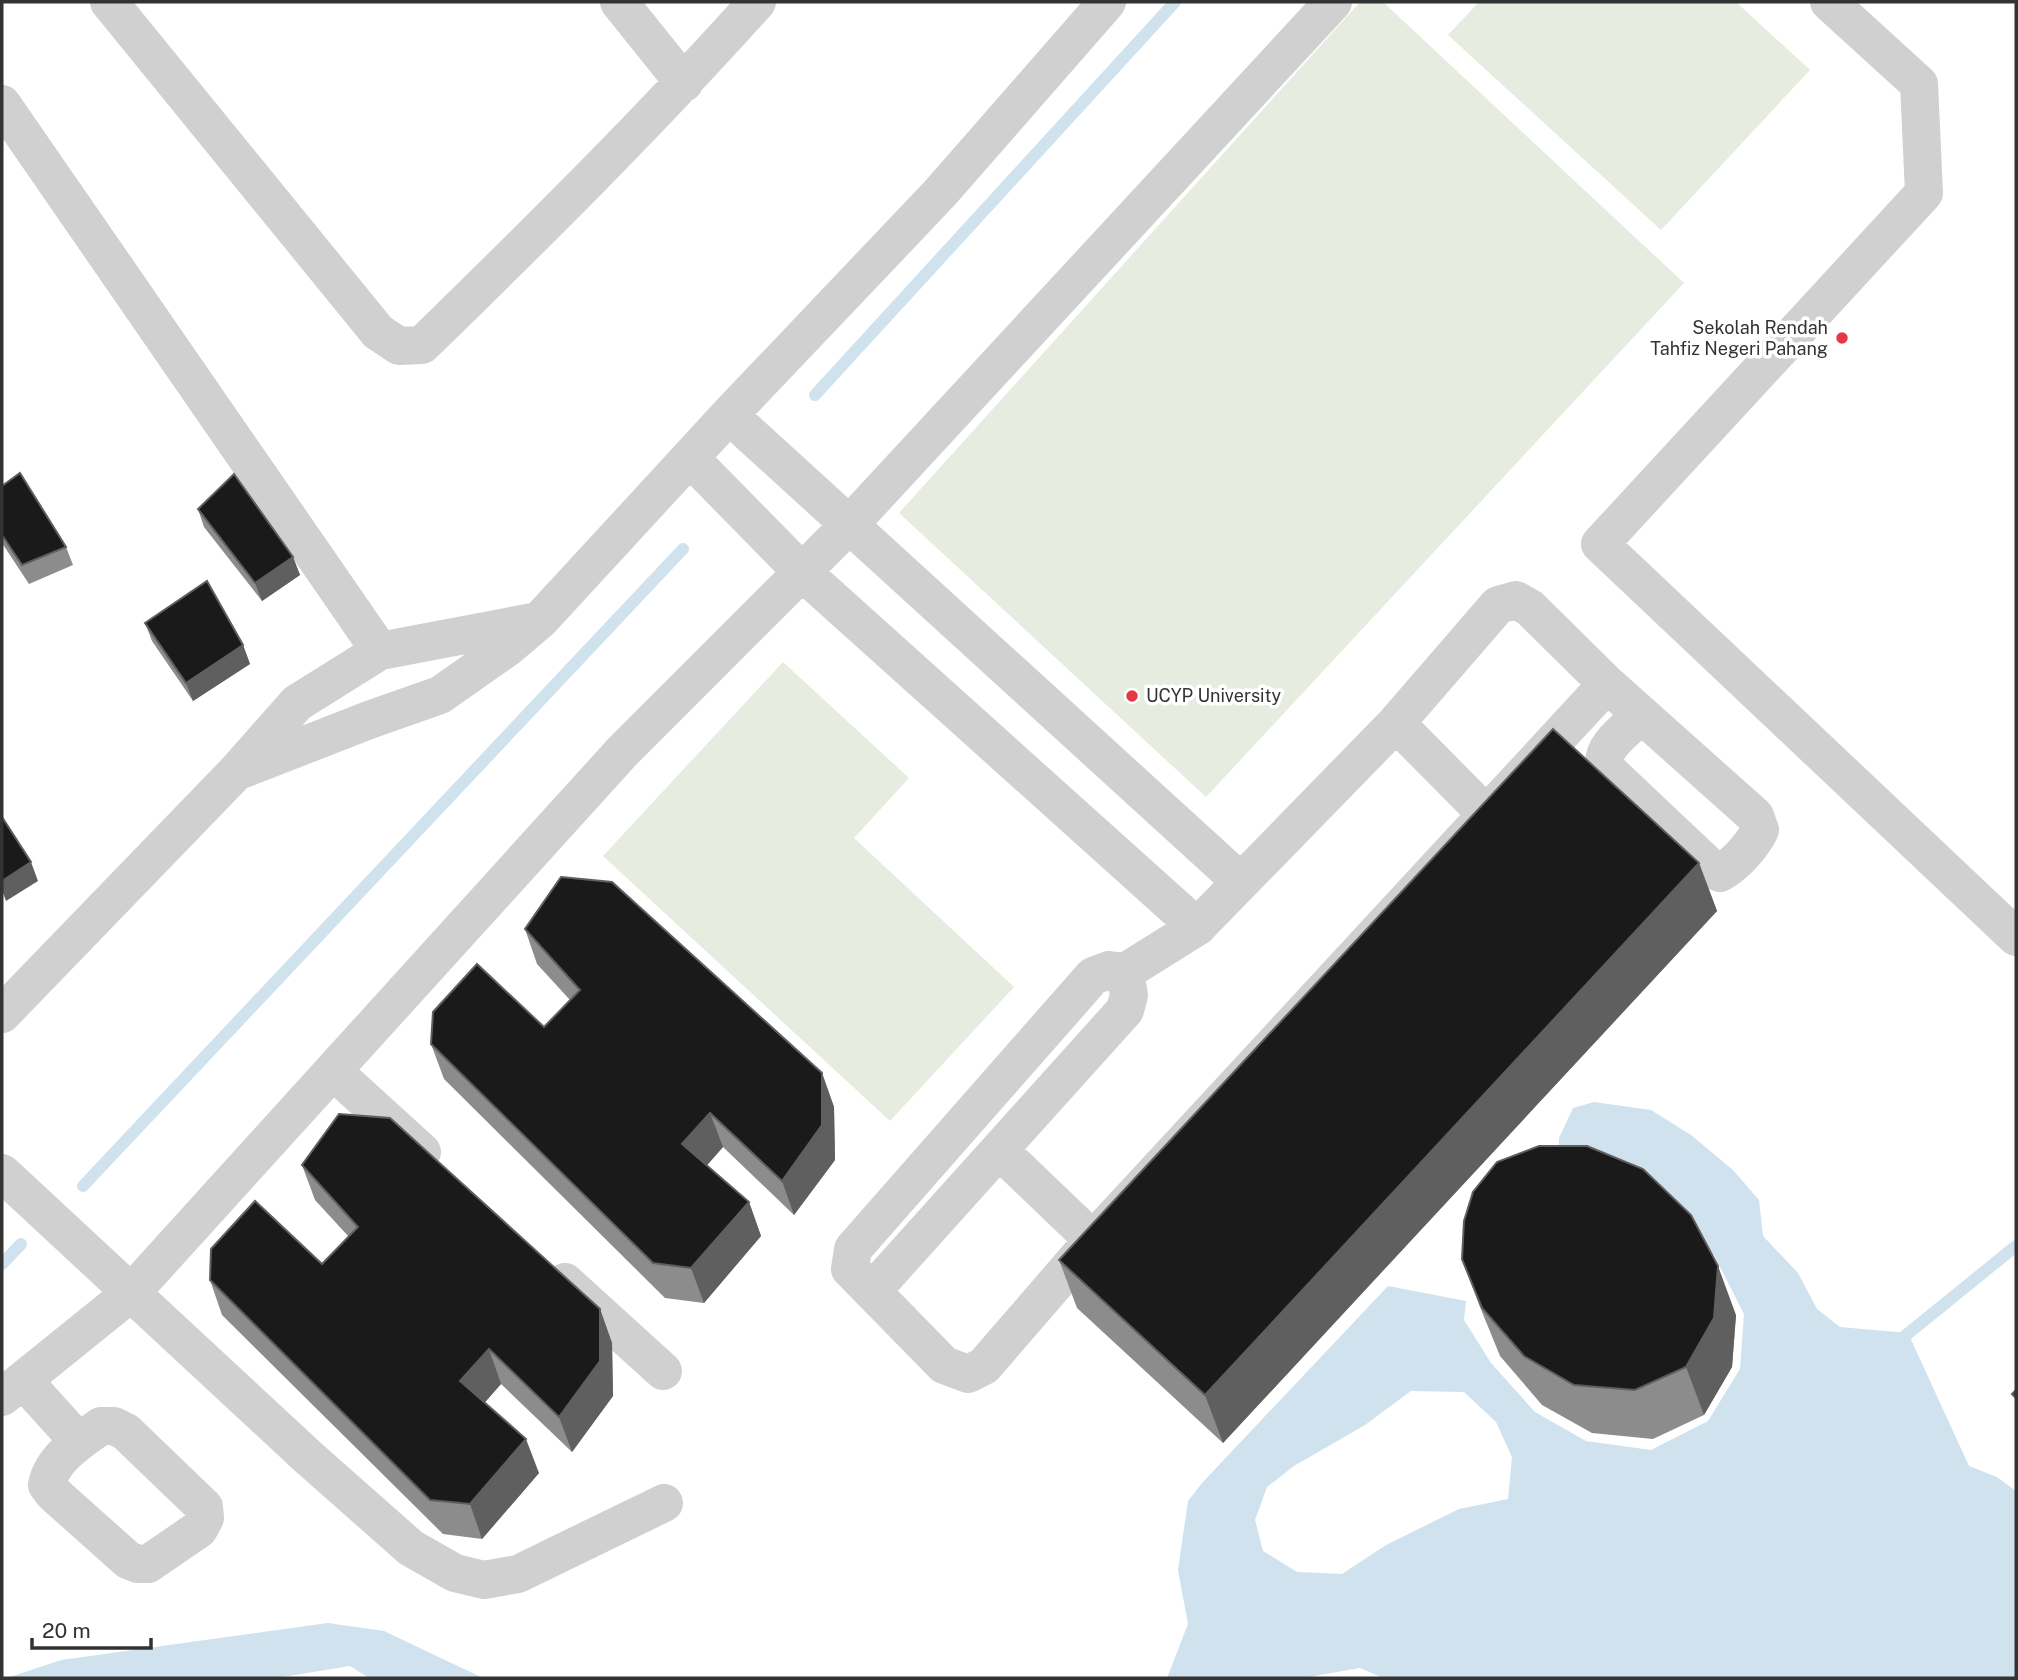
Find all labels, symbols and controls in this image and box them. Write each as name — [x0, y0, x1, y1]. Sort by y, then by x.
place label: Sekolah Rendah Tahfiz Negeri Pahang — [1650, 317, 1828, 359]
marker: Sekolah Rendah Tahfiz Negeri Pahang — [1834, 330, 1850, 346]
place label: UCYP University — [1146, 685, 1281, 706]
marker: UCYP University — [1124, 688, 1140, 704]
scale bar — [32, 1606, 150, 1650]
text: 20 m — [42, 1618, 91, 1643]

